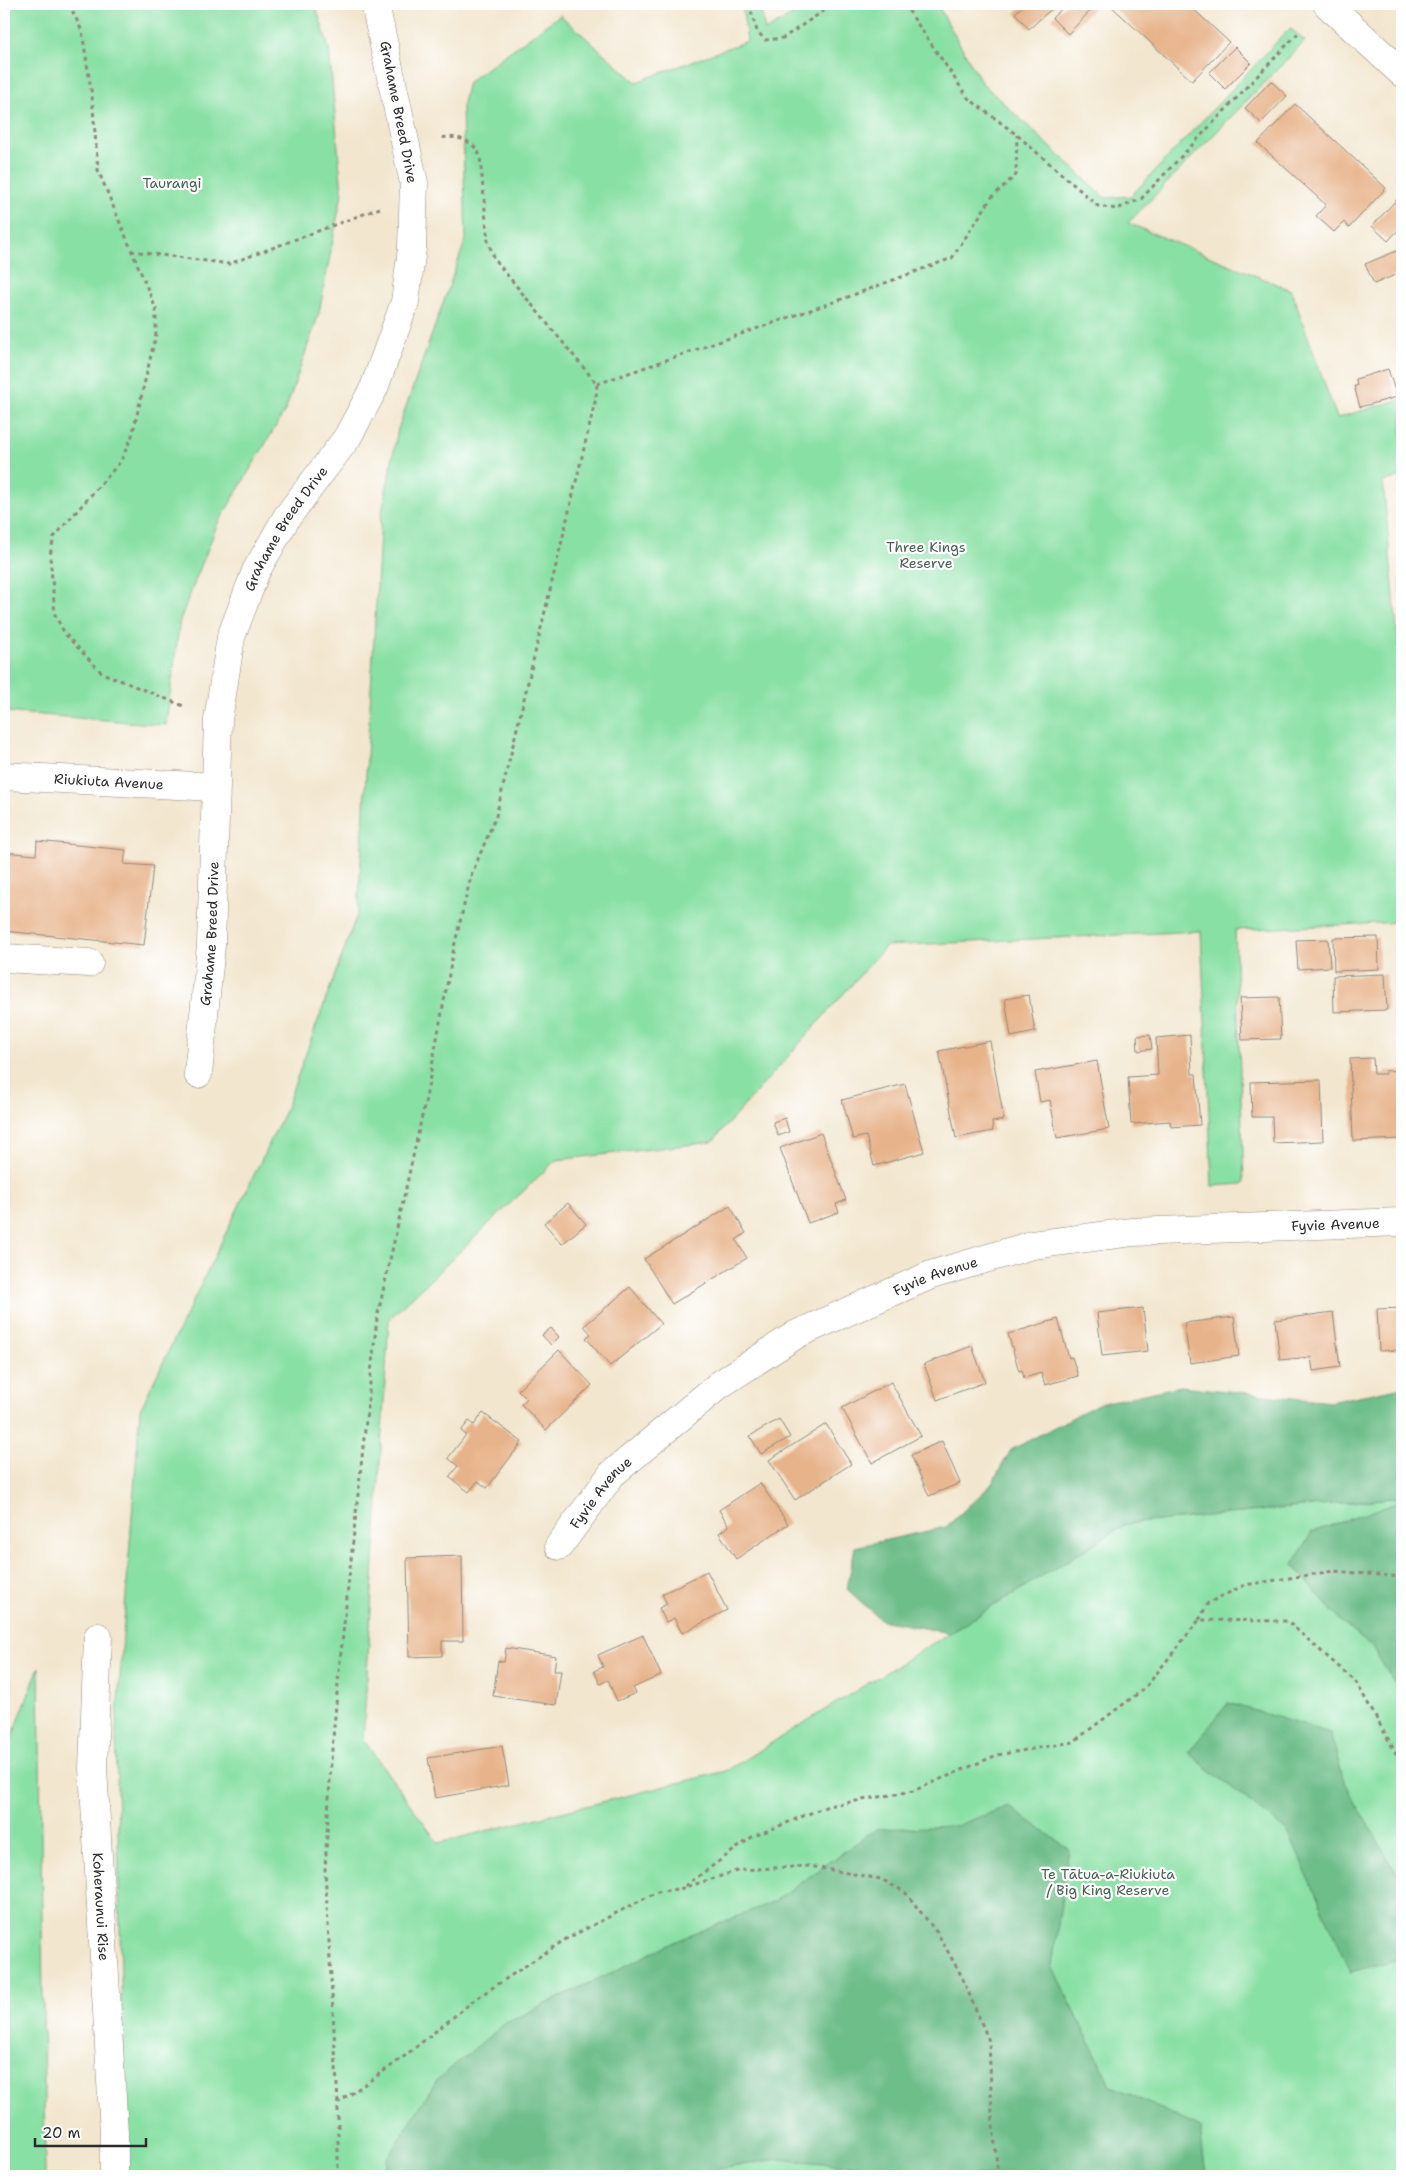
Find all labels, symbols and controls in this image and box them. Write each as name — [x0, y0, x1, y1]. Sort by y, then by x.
street label: Grahame Breed Drive — [376, 39, 422, 185]
park label: Taurangi — [143, 174, 201, 192]
street label: Grahame Breed Drive — [240, 462, 332, 594]
park label: Three Kings Reserve — [886, 538, 966, 572]
street label: Riukiuta Avenue — [54, 770, 164, 793]
street label: Grahame Breed Drive — [196, 861, 223, 1007]
street label: Fyvie Avenue — [1291, 1214, 1380, 1235]
street label: Fyvie Avenue — [890, 1253, 980, 1300]
street label: Fyvie Avenue — [566, 1452, 635, 1532]
street label: Koheraunui Rise — [89, 1852, 113, 1961]
park label: Te Tātua-a-Riukiuta / Big King Reserve — [1041, 1865, 1175, 1899]
scale bar — [35, 2115, 146, 2147]
text: 20 m — [42, 2123, 81, 2143]

